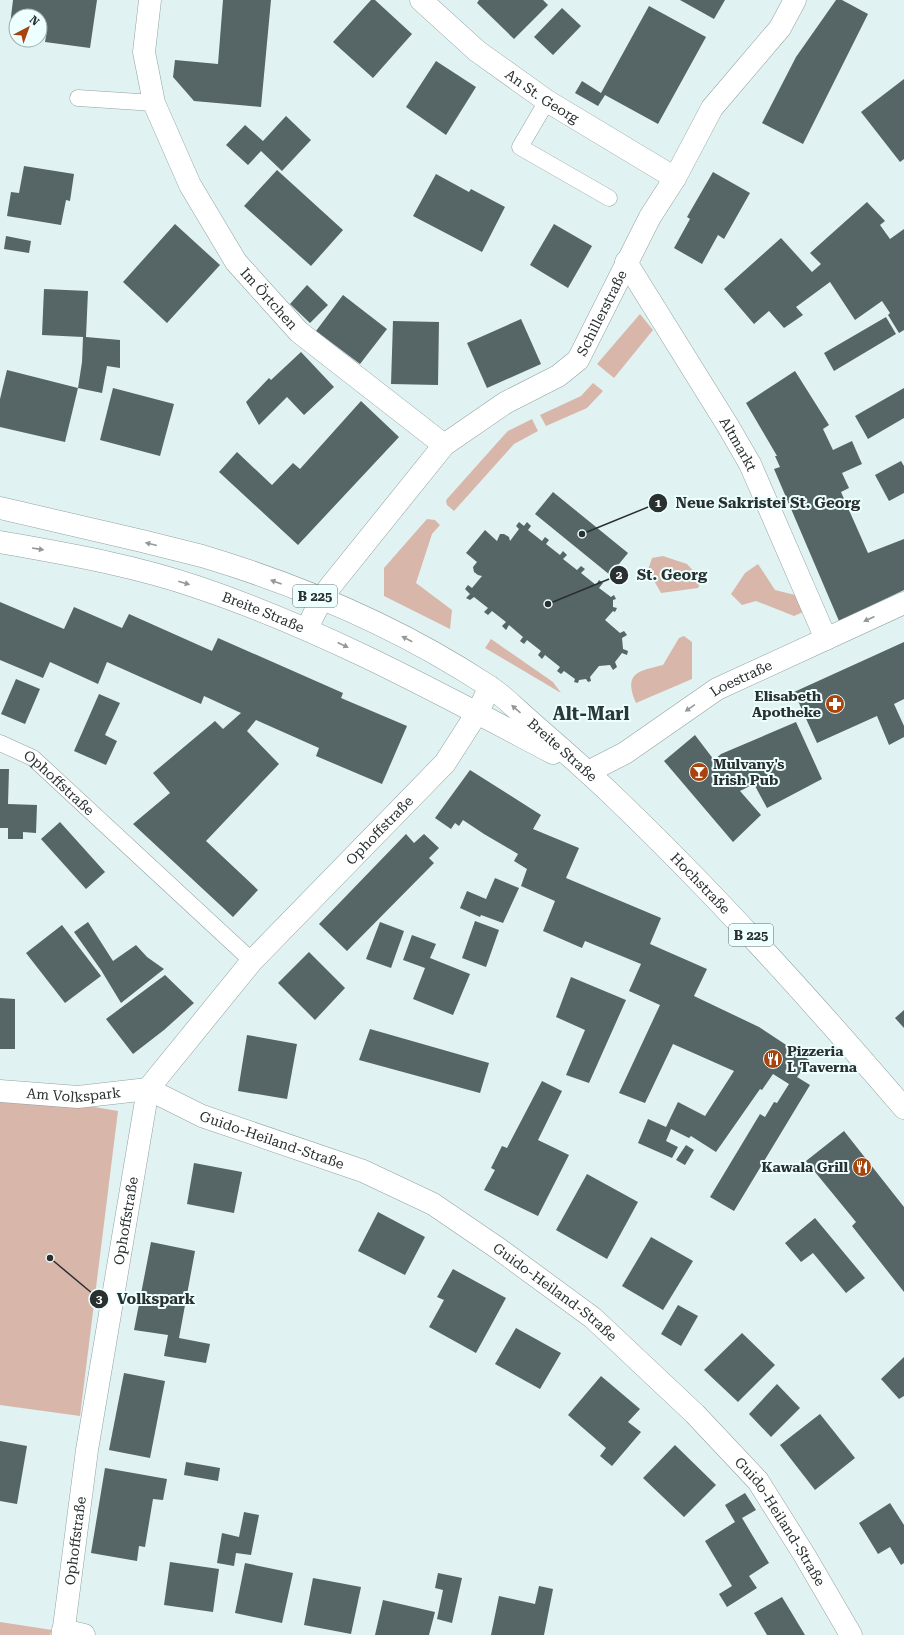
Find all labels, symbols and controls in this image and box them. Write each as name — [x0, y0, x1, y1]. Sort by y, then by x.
north arrow — [8, 8, 48, 48]
text: N — [27, 13, 42, 29]
street label: An St. Georg — [502, 66, 582, 126]
street label: Im Örtchen — [237, 265, 301, 333]
street label: Schillerstraße — [573, 267, 630, 359]
street label: Altmarkt — [716, 414, 760, 473]
callout: Neue Sakristei St. Georg — [648, 489, 868, 516]
text: Neue Sakristei St. Georg — [676, 494, 861, 512]
text: 1 — [655, 496, 662, 510]
one-way arrow — [145, 540, 157, 546]
one-way arrow — [32, 546, 45, 552]
callout: St. Georg — [609, 561, 715, 588]
text: St. Georg — [637, 566, 708, 584]
text: 2 — [616, 568, 623, 582]
one-way arrow — [269, 578, 281, 584]
one-way arrow — [179, 580, 191, 586]
road number: B 225 — [293, 585, 337, 607]
street label: Breite Straße — [220, 588, 307, 636]
one-way arrow — [862, 617, 874, 623]
one-way arrow — [401, 636, 413, 642]
one-way arrow — [337, 642, 348, 648]
street label: Loestraße — [707, 657, 775, 700]
place label: Elisabeth Apotheke — [752, 688, 822, 720]
pharmacy icon: Elisabeth Apotheke — [824, 693, 846, 715]
district label: Alt-Marl — [553, 703, 629, 724]
one-way arrow — [684, 704, 695, 712]
one-way arrow — [511, 705, 521, 714]
street label: Breite Straße — [525, 715, 601, 785]
street label: Ophoffstraße — [22, 747, 98, 819]
place label: Mulvany's Irish Pub — [713, 756, 785, 788]
bar icon: Mulvany's Irish Pub — [688, 761, 710, 783]
street label: Ophoffstraße — [342, 793, 416, 868]
street label: Hochstraße — [667, 849, 734, 917]
road number: B 225 — [729, 924, 773, 946]
place label: Pizzeria L Taverna — [787, 1043, 858, 1075]
restaurant icon: Pizzeria L Taverna — [762, 1048, 784, 1070]
street label: Am Volkspark — [26, 1084, 122, 1105]
street label: Guido-Heiland-Straße — [198, 1108, 347, 1172]
restaurant icon: Kawala Grill — [851, 1156, 873, 1178]
place label: Kawala Grill — [762, 1159, 848, 1175]
street label: Ophoffstraße — [110, 1175, 141, 1266]
street label: Guido-Heiland-Straße — [490, 1239, 620, 1344]
callout: Volkspark — [89, 1285, 203, 1312]
text: Volkspark — [117, 1290, 196, 1308]
text: 3 — [96, 1292, 103, 1306]
street label: Guido-Heiland-Straße — [732, 1454, 829, 1589]
street label: Ophoffstraße — [62, 1495, 89, 1586]

